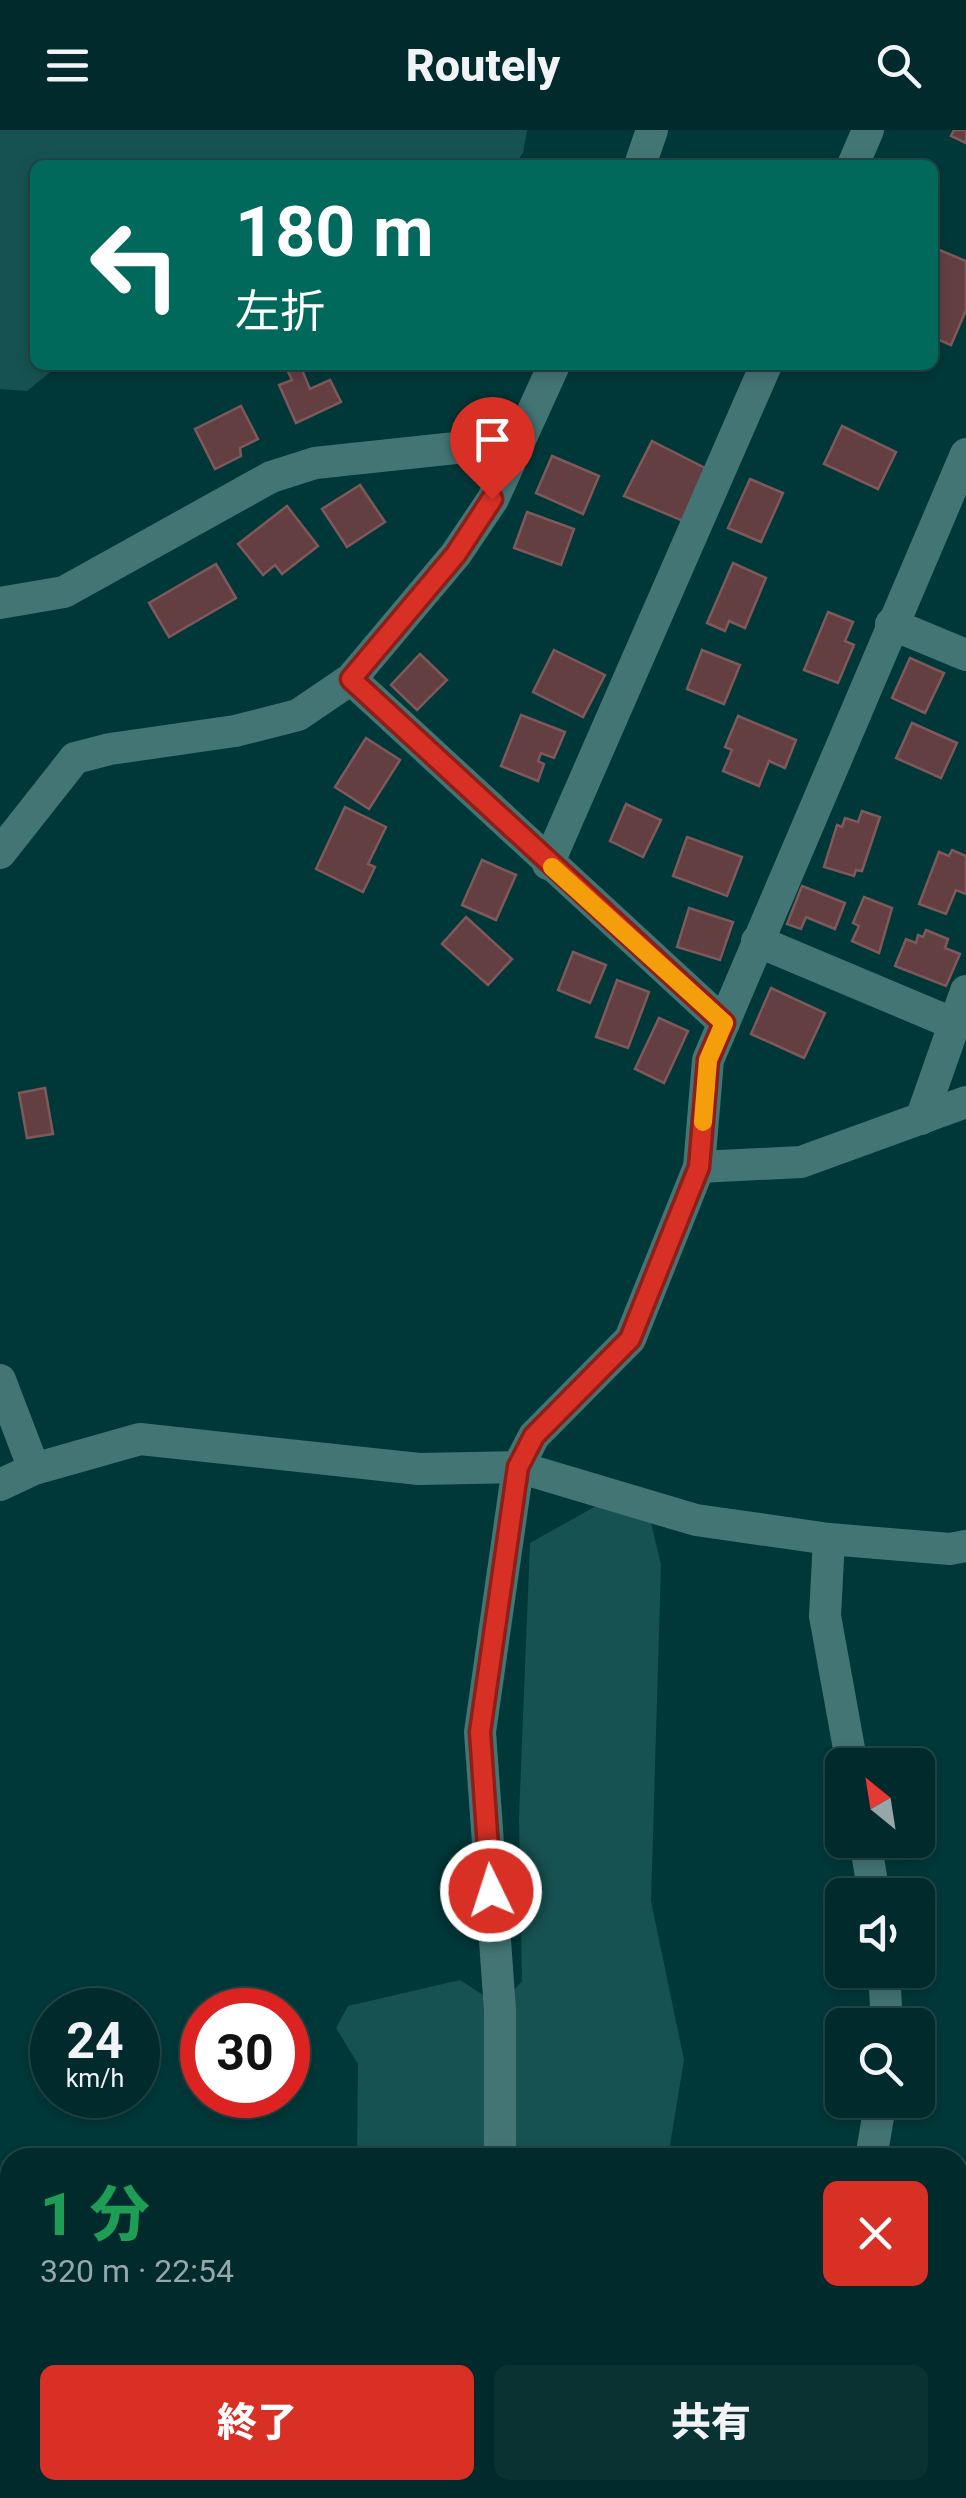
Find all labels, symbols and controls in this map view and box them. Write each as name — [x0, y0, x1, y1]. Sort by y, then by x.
icon: menu — [40, 38, 95, 93]
icon: search — [871, 38, 926, 93]
text: Routely — [406, 39, 560, 92]
text: 180 m — [235, 191, 434, 273]
icon: left — [70, 200, 200, 330]
text: 左折 — [235, 285, 325, 338]
pin — [450, 397, 535, 500]
icon: arrive — [465, 412, 520, 467]
north arrow — [825, 1748, 935, 1858]
map controls — [825, 1748, 935, 2118]
position arrow — [439, 1839, 543, 1943]
button: sound — [825, 1878, 935, 1988]
speed limit sign: 30 — [180, 1988, 310, 2118]
button: search — [825, 2008, 935, 2118]
text: 24 — [66, 2012, 124, 2070]
text: km/h — [66, 2064, 124, 2093]
text: 1 分 — [40, 2179, 150, 2250]
button: close — [823, 2181, 928, 2286]
text: 320 m · 22:54 — [40, 2252, 234, 2290]
button: 終了 — [40, 2365, 474, 2480]
button: 共有 — [494, 2365, 928, 2480]

